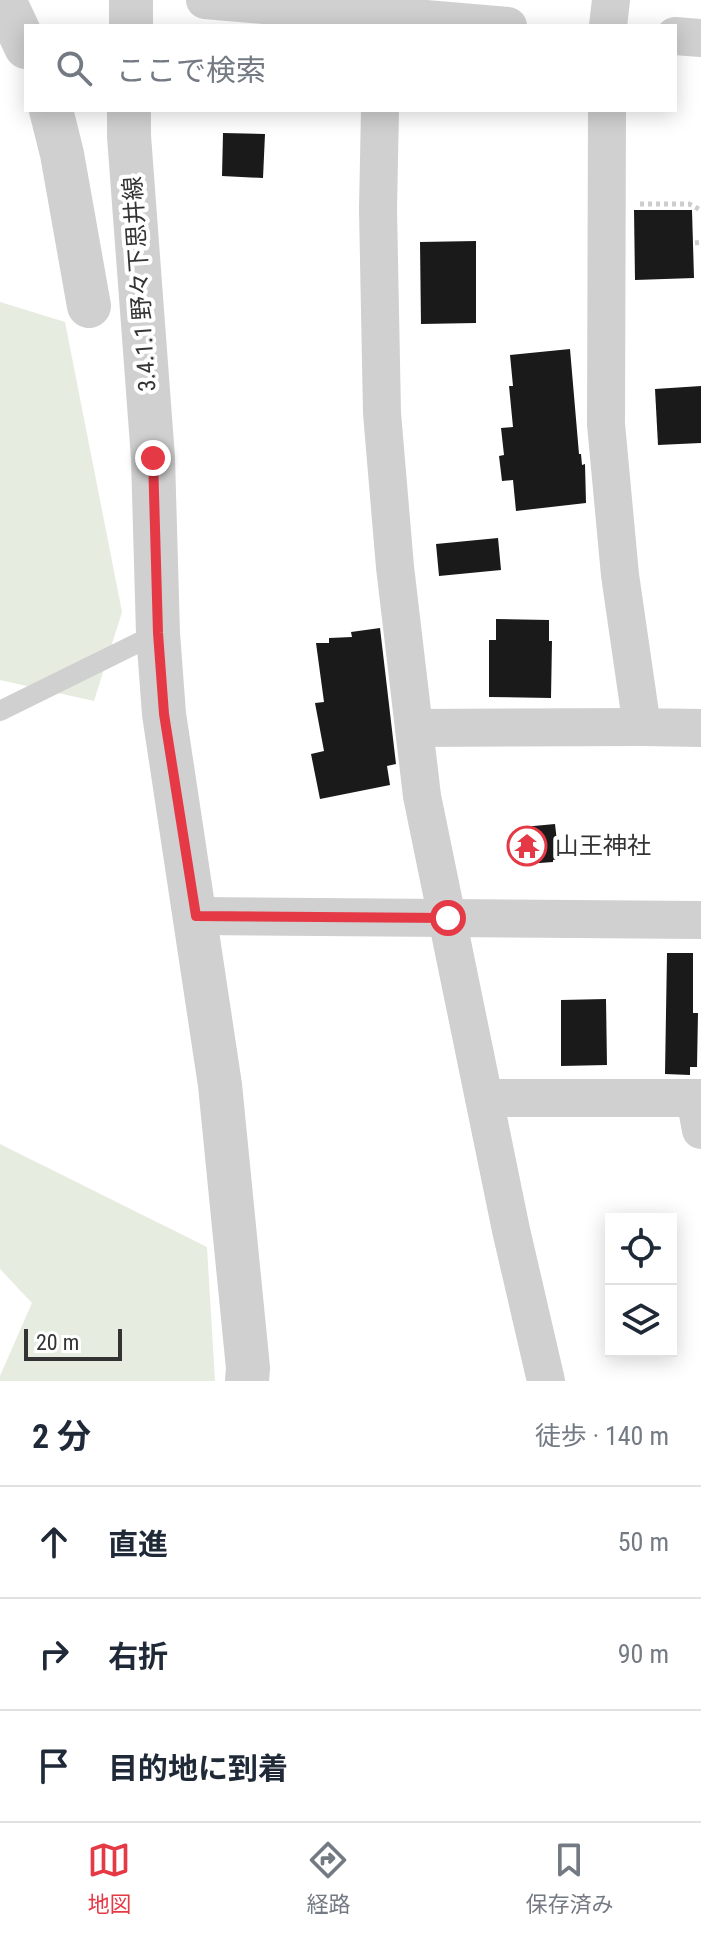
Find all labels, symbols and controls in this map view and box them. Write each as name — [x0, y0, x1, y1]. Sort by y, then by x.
search box — [24, 24, 677, 112]
icon: search — [52, 46, 96, 90]
text: ここで検索 — [116, 53, 266, 88]
street label: 3.4.1.1 野々下思井線 — [119, 175, 161, 393]
route end — [135, 440, 171, 476]
temple icon: 山王神社 — [506, 825, 548, 867]
place label: 山王神社 — [555, 832, 651, 860]
route start — [430, 900, 466, 936]
map controls — [605, 1213, 677, 1357]
button: locate — [605, 1213, 677, 1285]
button: layers — [605, 1285, 677, 1357]
scale bar — [24, 1325, 122, 1361]
text: 20 m — [36, 1330, 79, 1355]
text: 2 分 — [32, 1416, 91, 1456]
text: 徒歩 · 140 m — [535, 1421, 669, 1451]
icon: ahead — [32, 1520, 76, 1564]
text: 直進 — [108, 1527, 168, 1562]
text: 50 m — [618, 1527, 669, 1557]
icon: right — [32, 1632, 76, 1676]
text: 右折 — [108, 1639, 168, 1674]
text: 90 m — [618, 1639, 669, 1669]
icon: arrive — [32, 1744, 76, 1788]
text: 目的地に到着 — [108, 1751, 288, 1786]
tab: 地図 — [87, 1838, 132, 1918]
tab: 経路 — [306, 1838, 351, 1918]
tab: 保存済み — [525, 1838, 614, 1918]

